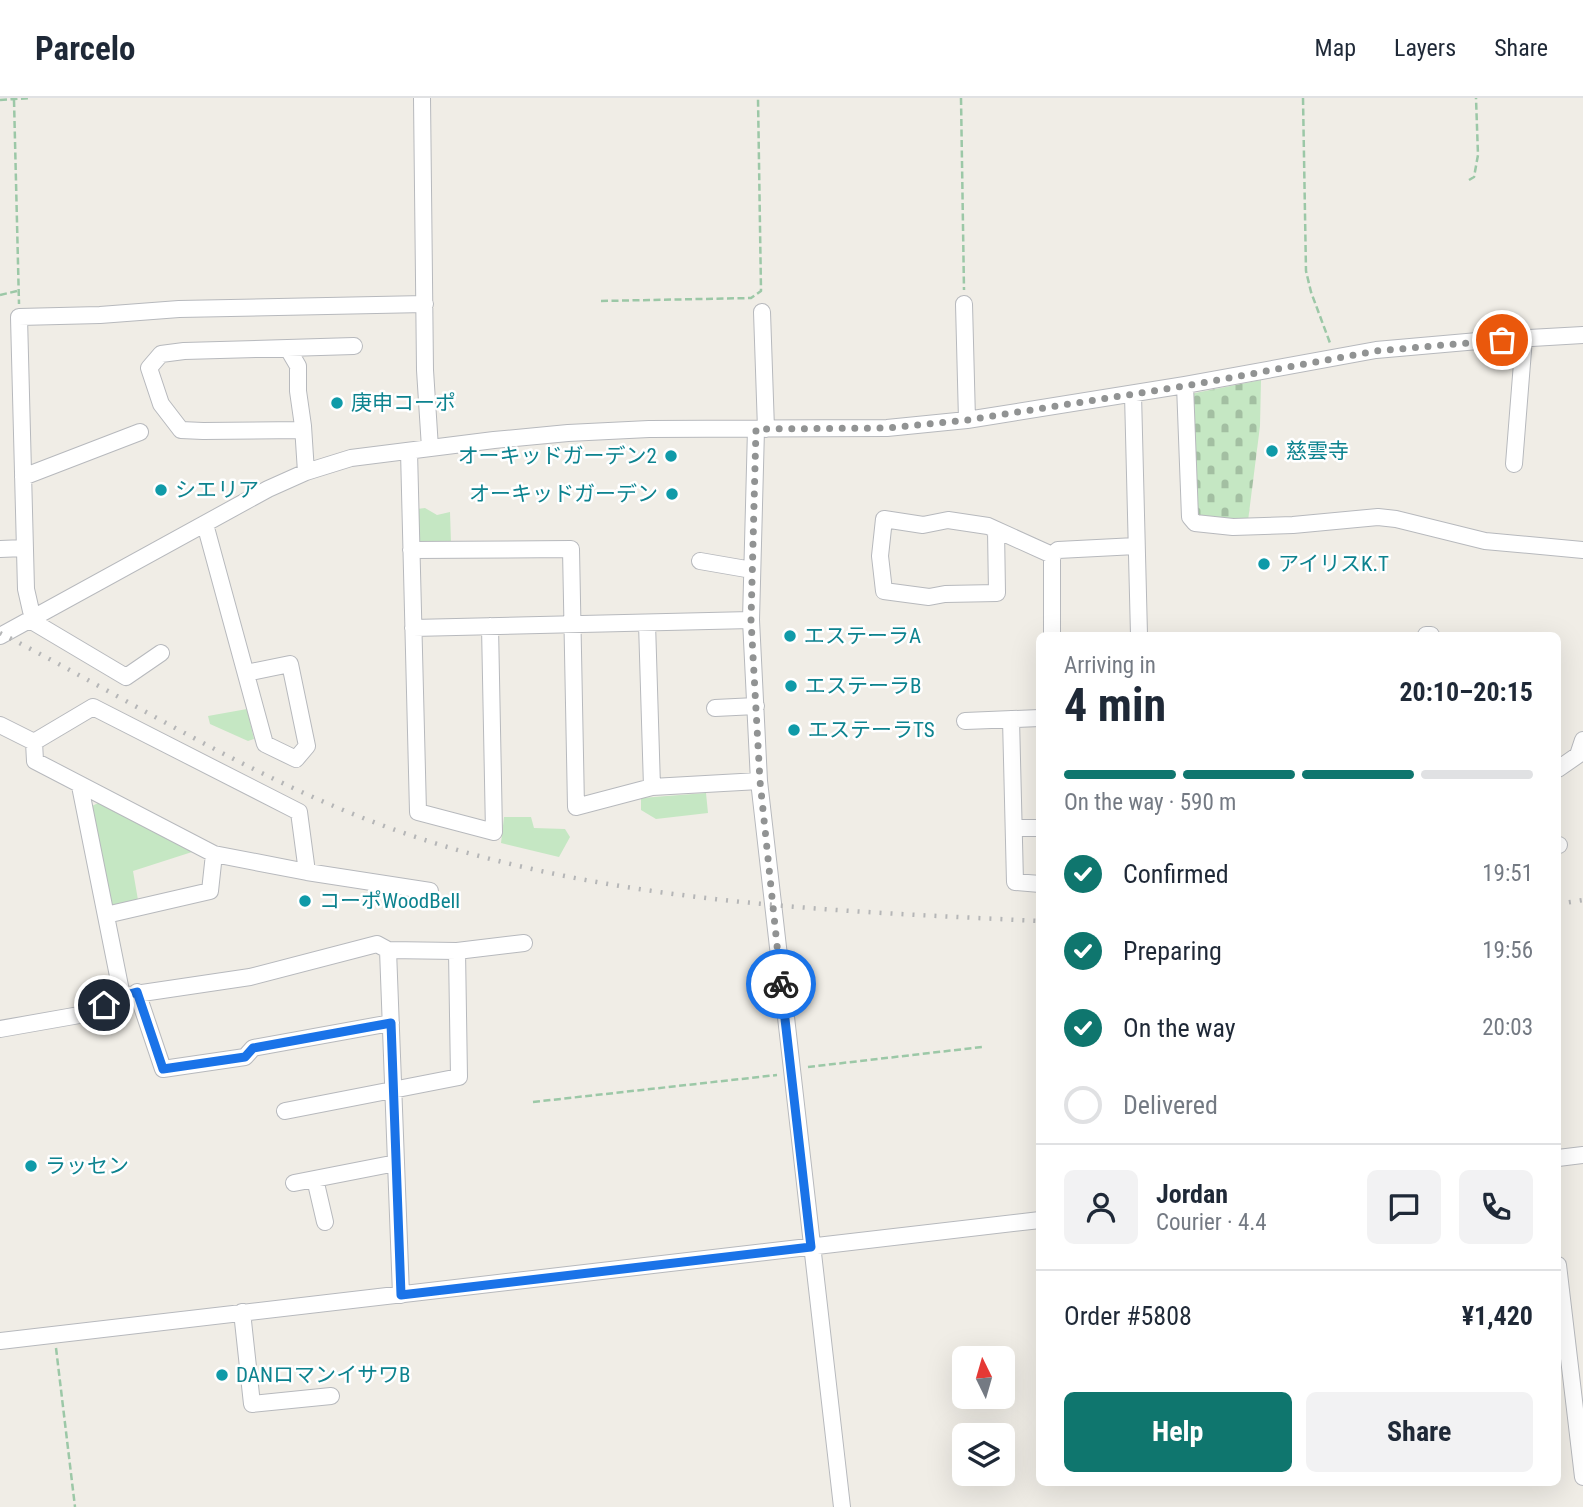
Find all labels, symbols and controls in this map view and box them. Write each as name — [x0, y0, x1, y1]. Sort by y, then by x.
text: Parcelo — [35, 29, 135, 68]
text: Map — [1315, 34, 1356, 62]
text: Layers — [1394, 34, 1456, 62]
text: Share — [1494, 34, 1548, 62]
pin — [1472, 310, 1532, 370]
icon: bag — [1483, 321, 1521, 359]
place label: 庚申コーポ — [351, 391, 456, 415]
marker: 庚申コーポ — [329, 395, 345, 411]
place label: 慈雲寺 — [1286, 439, 1349, 463]
marker: 慈雲寺 — [1264, 443, 1280, 459]
place label: オーキッドガーデン2 — [458, 444, 657, 468]
marker: オーキッドガーデン2 — [663, 448, 679, 464]
place label: シエリア — [175, 478, 259, 502]
marker: シエリア — [153, 482, 169, 498]
place label: オーキッドガーデン — [469, 482, 658, 506]
marker: オーキッドガーデン — [664, 486, 680, 502]
place label: アイリスK.T — [1278, 552, 1389, 576]
marker: アイリスK.T — [1256, 556, 1272, 572]
place label: エステーラA — [804, 624, 921, 648]
marker: エステーラA — [782, 628, 798, 644]
text: Arriving in — [1064, 652, 1156, 679]
place label: エステーラB — [805, 674, 921, 698]
text: 20:10–20:15 — [1399, 677, 1533, 707]
marker: エステーラB — [783, 678, 799, 694]
text: 4 min — [1064, 678, 1166, 732]
place label: エステーラTS — [808, 718, 935, 742]
marker: エステーラTS — [786, 722, 802, 738]
text: On the way · 590 m — [1064, 789, 1236, 816]
icon: check — [1064, 855, 1102, 893]
text: Confirmed — [1123, 859, 1229, 889]
text: 19:51 — [1482, 860, 1533, 887]
place label: コーポWoodBell — [319, 889, 460, 913]
marker: コーポWoodBell — [297, 893, 313, 909]
icon: check — [1064, 932, 1102, 970]
text: Preparing — [1123, 936, 1222, 966]
text: 19:56 — [1482, 937, 1533, 964]
courier — [746, 949, 816, 1019]
icon: bike — [762, 965, 800, 1003]
pin — [74, 975, 134, 1035]
icon: home — [85, 986, 123, 1024]
icon: check — [1064, 1009, 1102, 1047]
text: On the way — [1123, 1013, 1236, 1043]
text: 20:03 — [1482, 1014, 1533, 1041]
text: Delivered — [1123, 1090, 1218, 1120]
place label: ラッセン — [45, 1154, 129, 1178]
marker: ラッセン — [23, 1158, 39, 1174]
button: person — [1064, 1170, 1138, 1244]
button: chat — [1367, 1170, 1441, 1244]
button: phone — [1459, 1170, 1533, 1244]
text: Jordan — [1156, 1179, 1228, 1209]
text: Courier · 4.4 — [1156, 1209, 1267, 1236]
text: Order #5808 — [1064, 1301, 1192, 1331]
text: ¥1,420 — [1462, 1301, 1533, 1331]
north arrow — [952, 1346, 1015, 1409]
map controls — [952, 1346, 1015, 1486]
place label: DANロマンイサワB — [236, 1363, 410, 1387]
marker: DANロマンイサワB — [214, 1367, 230, 1383]
button: Help — [1064, 1392, 1292, 1472]
button: Share — [1306, 1392, 1533, 1472]
button: layers — [952, 1423, 1015, 1486]

